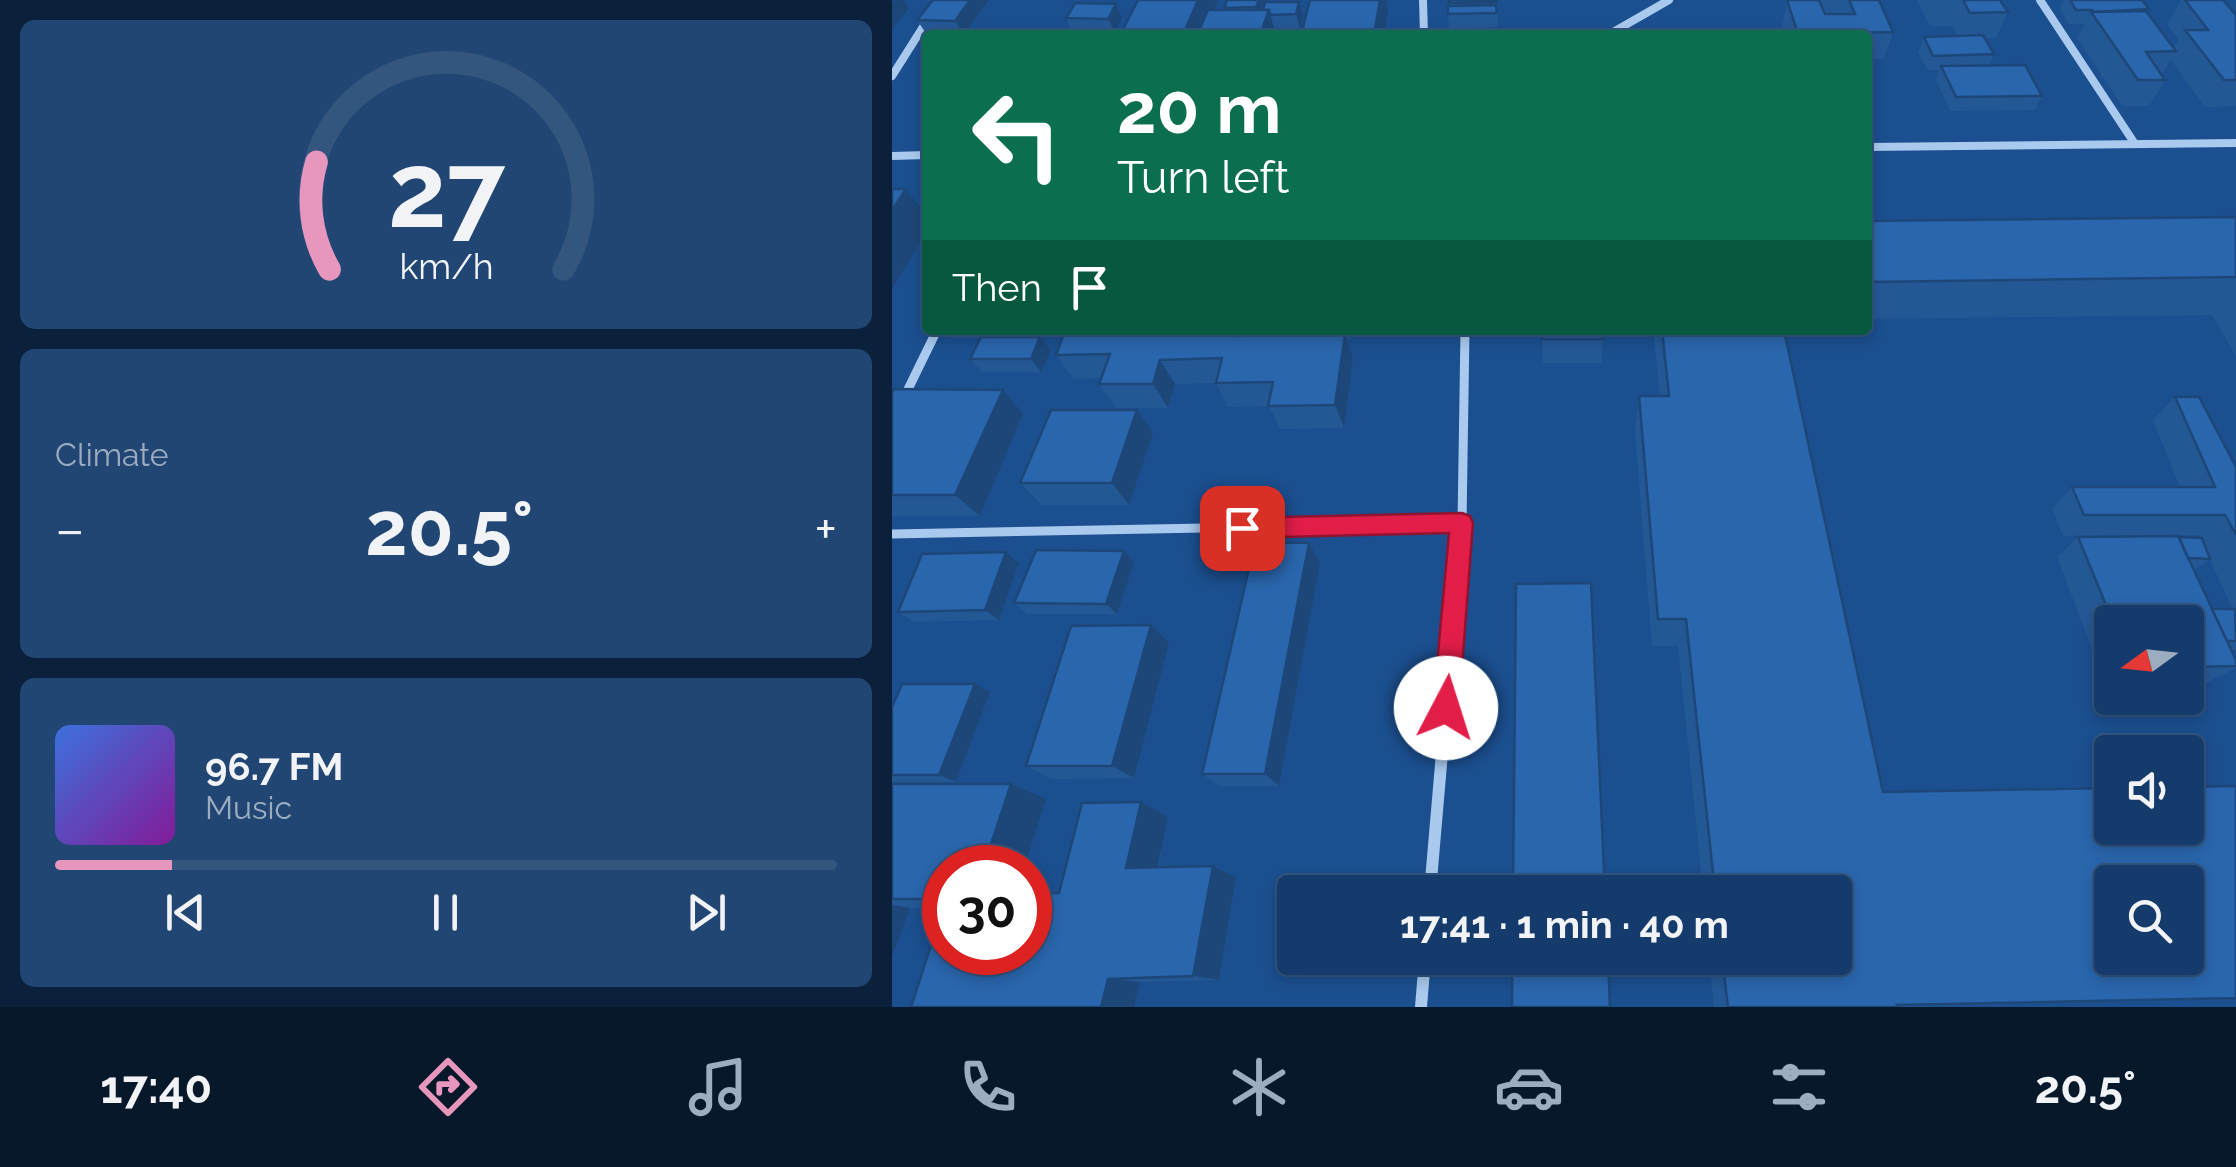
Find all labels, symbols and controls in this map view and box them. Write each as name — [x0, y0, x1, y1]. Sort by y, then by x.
text: 20 m — [1117, 67, 1281, 149]
icon: left — [952, 70, 1082, 200]
text: 27 — [387, 129, 505, 251]
text: Turn left — [1117, 151, 1289, 204]
text: km/h — [399, 245, 493, 287]
icon: arrive — [1062, 260, 1117, 315]
text: Then — [952, 265, 1042, 310]
text: Climate — [55, 436, 169, 473]
text: 20.5° — [365, 484, 533, 573]
pin — [1200, 486, 1285, 571]
text: − — [55, 497, 85, 562]
text: + — [814, 497, 837, 562]
icon: arrive — [1215, 501, 1270, 556]
north arrow — [2094, 605, 2204, 715]
map controls — [2094, 605, 2204, 975]
position arrow — [1394, 656, 1498, 760]
button: sound — [2094, 735, 2204, 845]
text: 96.7 FM — [205, 744, 343, 789]
text: Music — [205, 789, 292, 826]
speed limit sign: 30 — [922, 845, 1052, 975]
button: search — [2094, 865, 2204, 975]
icon: previous — [158, 885, 213, 940]
icon: pause — [418, 885, 473, 940]
icon: next — [679, 885, 734, 940]
text: 17:41 · 1 min · 40 m — [1400, 902, 1729, 947]
icon: directions — [413, 1052, 483, 1122]
icon: music — [683, 1052, 753, 1122]
icon: phone — [953, 1052, 1023, 1122]
icon: climate — [1224, 1052, 1294, 1122]
icon: car — [1494, 1052, 1564, 1122]
icon: filters — [1764, 1052, 1834, 1122]
text: 17:40 — [100, 1061, 212, 1114]
text: 20.5° — [2035, 1061, 2136, 1114]

